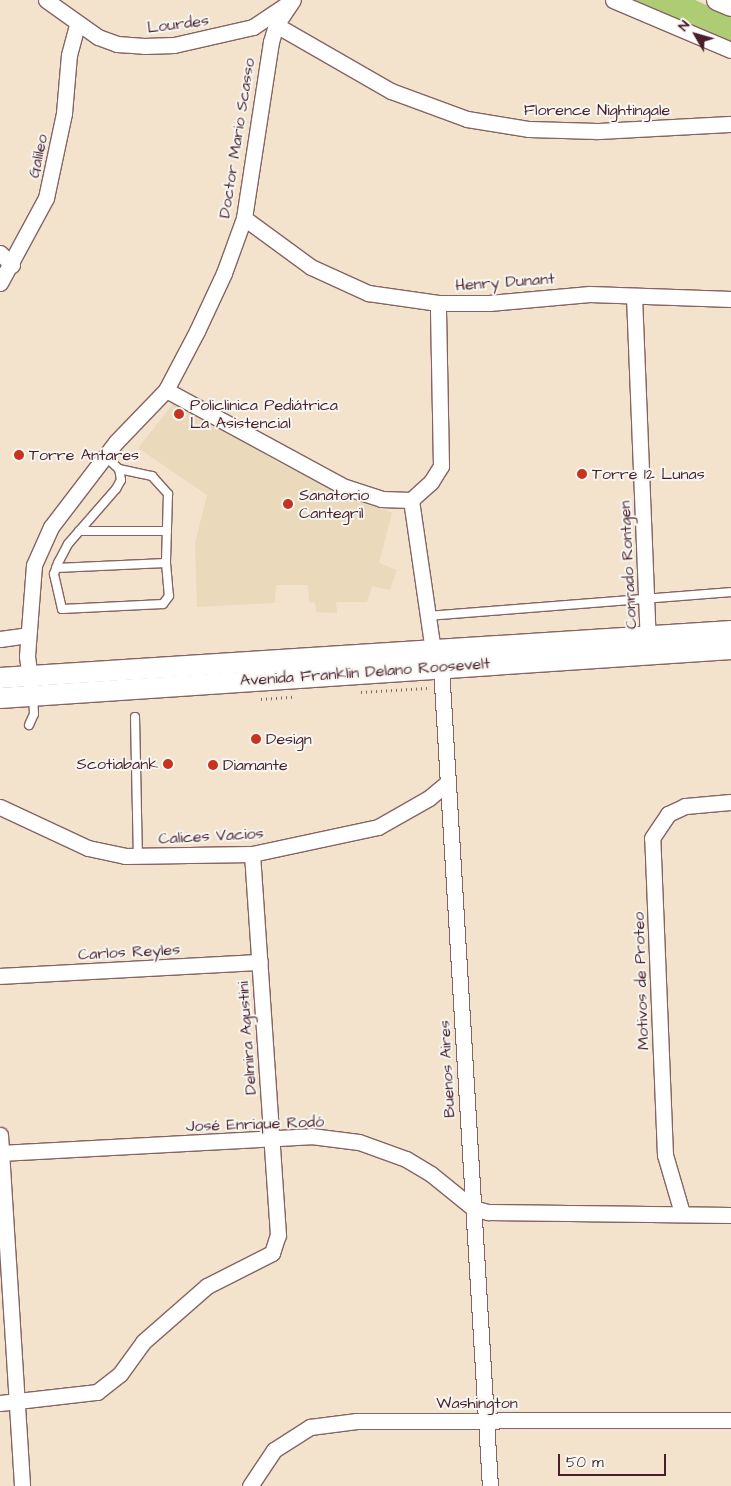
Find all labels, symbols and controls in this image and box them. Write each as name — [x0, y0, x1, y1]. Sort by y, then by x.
north arrow — [671, 10, 721, 60]
street label: Lourdes — [146, 11, 210, 37]
text: N — [674, 16, 695, 35]
street label: Doctor Mario Scasso — [215, 57, 259, 219]
street label: Florence Nightingale — [524, 100, 670, 120]
street label: Galileo — [24, 132, 52, 180]
street label: Henry Dunant — [455, 269, 555, 295]
place label: Policlinica Pediátrica La Asistencial — [190, 395, 338, 433]
marker: Policlinica Pediátrica La Asistencial — [172, 407, 186, 421]
place label: Torre Antares — [29, 445, 139, 465]
marker: Torre Antares — [13, 449, 25, 461]
place label: Torre 12 Lunas — [592, 464, 705, 484]
marker: Torre 12 Lunas — [576, 468, 588, 480]
place label: Sanatorio Cantegril — [299, 485, 369, 523]
marker: Sanatorio Cantegril — [281, 497, 295, 511]
street label: Conrado Rontgen — [615, 500, 641, 630]
street label: Avenida Franklin Delano Roosevelt — [239, 654, 491, 690]
place label: Design — [266, 729, 312, 749]
marker: Design — [250, 733, 262, 745]
place label: Scotiabank — [77, 754, 158, 774]
place label: Diamante — [223, 755, 288, 775]
marker: Scotiabank — [162, 758, 174, 770]
marker: Diamante — [207, 759, 219, 771]
street label: Calices Vacios — [158, 824, 264, 848]
street label: Motivos de Proteo — [629, 912, 653, 1050]
street label: Carlos Reyles — [77, 940, 181, 964]
street label: Delmira Agustini — [233, 981, 261, 1095]
street label: Buenos Aires — [435, 1020, 459, 1118]
street label: José Enrique Rodó — [186, 1112, 324, 1136]
street label: Washington — [436, 1393, 518, 1413]
scale bar — [561, 1444, 668, 1476]
text: 50 m — [566, 1452, 604, 1473]

